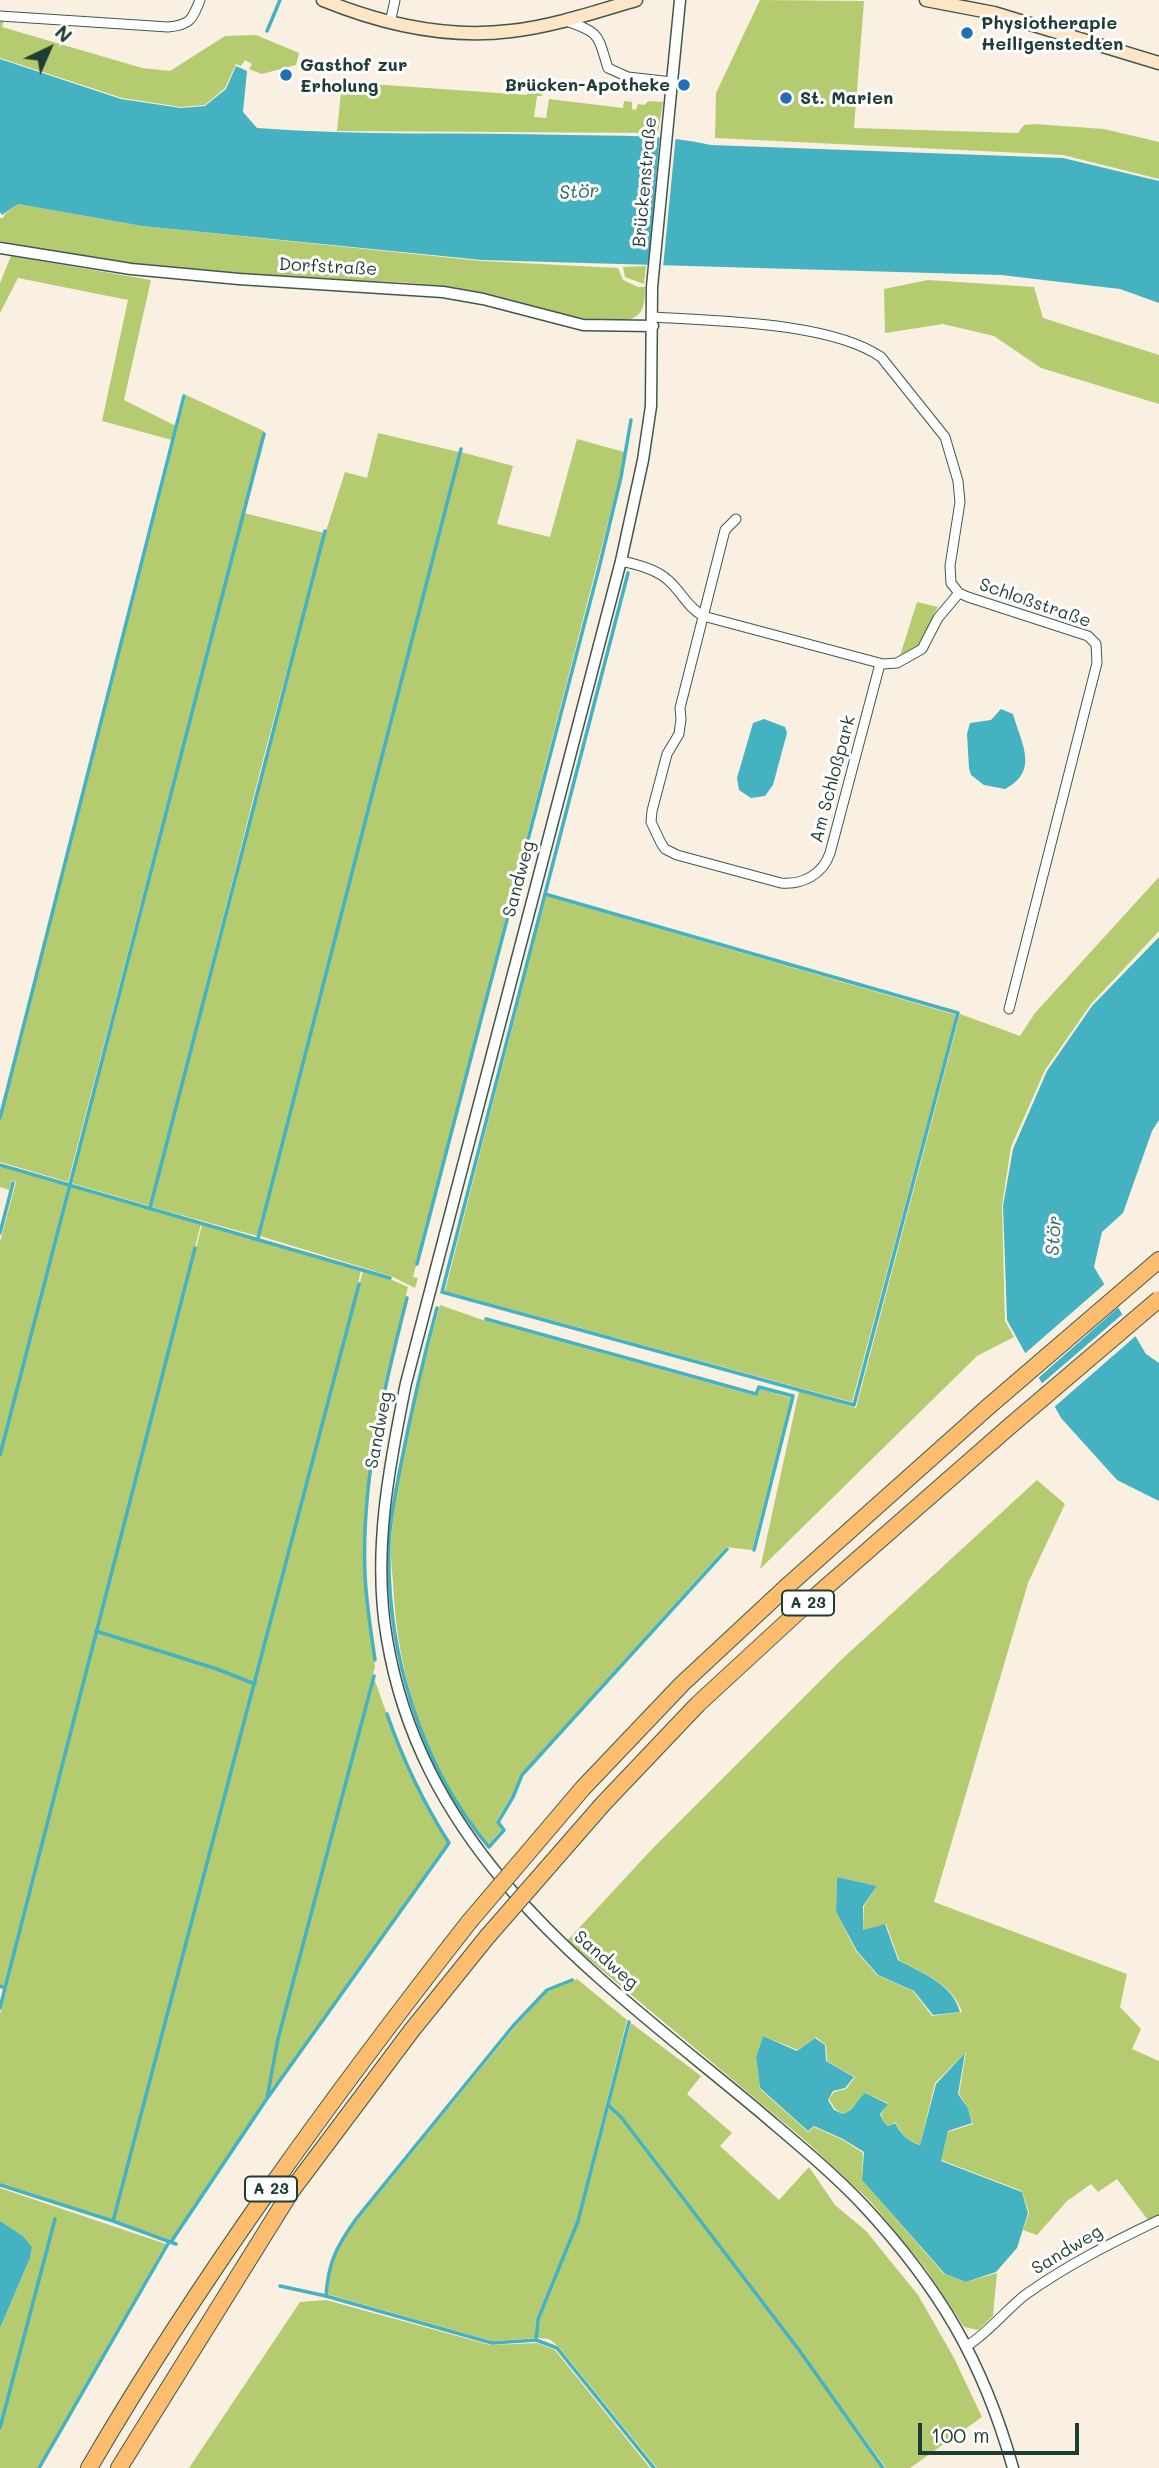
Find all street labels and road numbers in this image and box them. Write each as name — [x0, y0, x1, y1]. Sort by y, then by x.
street label: Brückenstraße — [629, 116, 661, 248]
street label: Dorfstraße — [278, 254, 378, 280]
street label: Schloßstraße — [976, 574, 1094, 632]
street label: Am Schloßpark — [806, 713, 860, 845]
street label: Sandweg — [498, 838, 540, 920]
street label: Sandweg — [361, 1390, 397, 1470]
road number: A 23 — [782, 1590, 834, 1616]
street label: Sandweg — [569, 1926, 643, 1994]
road number: A 23 — [245, 2176, 297, 2202]
street label: Sandweg — [1028, 2221, 1106, 2279]

